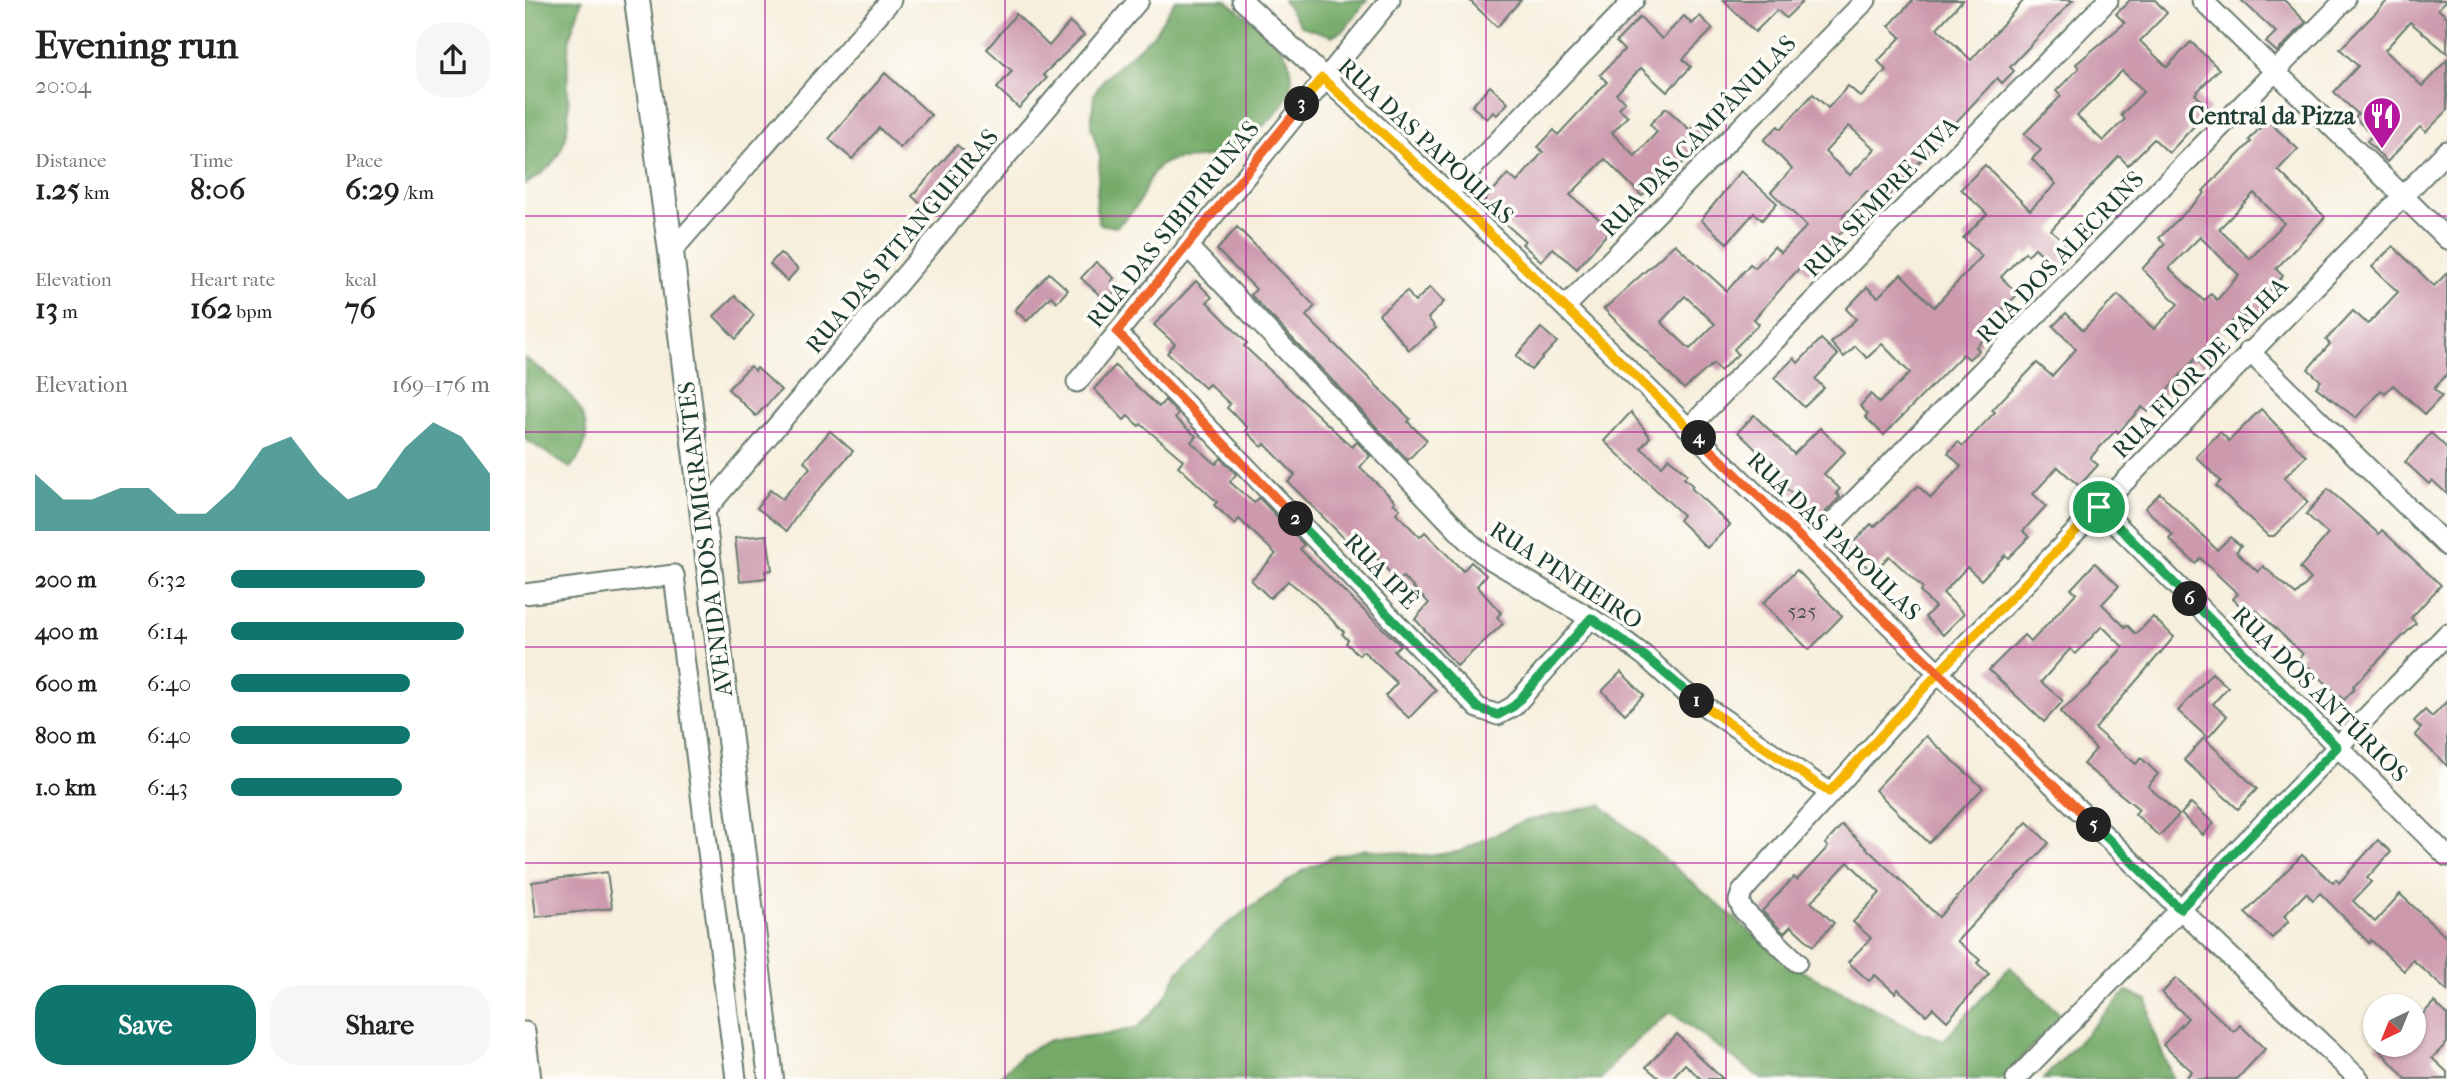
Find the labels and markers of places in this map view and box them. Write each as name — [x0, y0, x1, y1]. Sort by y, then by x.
pin: 3 — [1285, 86, 1319, 122]
restaurant icon: Central da Pizza — [2361, 95, 2403, 150]
place label: Central da Pizza — [2188, 102, 2356, 130]
pin: 4 — [1681, 420, 1717, 456]
pin — [2069, 477, 2129, 537]
pin: 2 — [1279, 502, 1313, 536]
pin: 6 — [2173, 582, 2207, 616]
pin: 1 — [1679, 684, 1715, 718]
pin: 5 — [2077, 808, 2111, 842]

